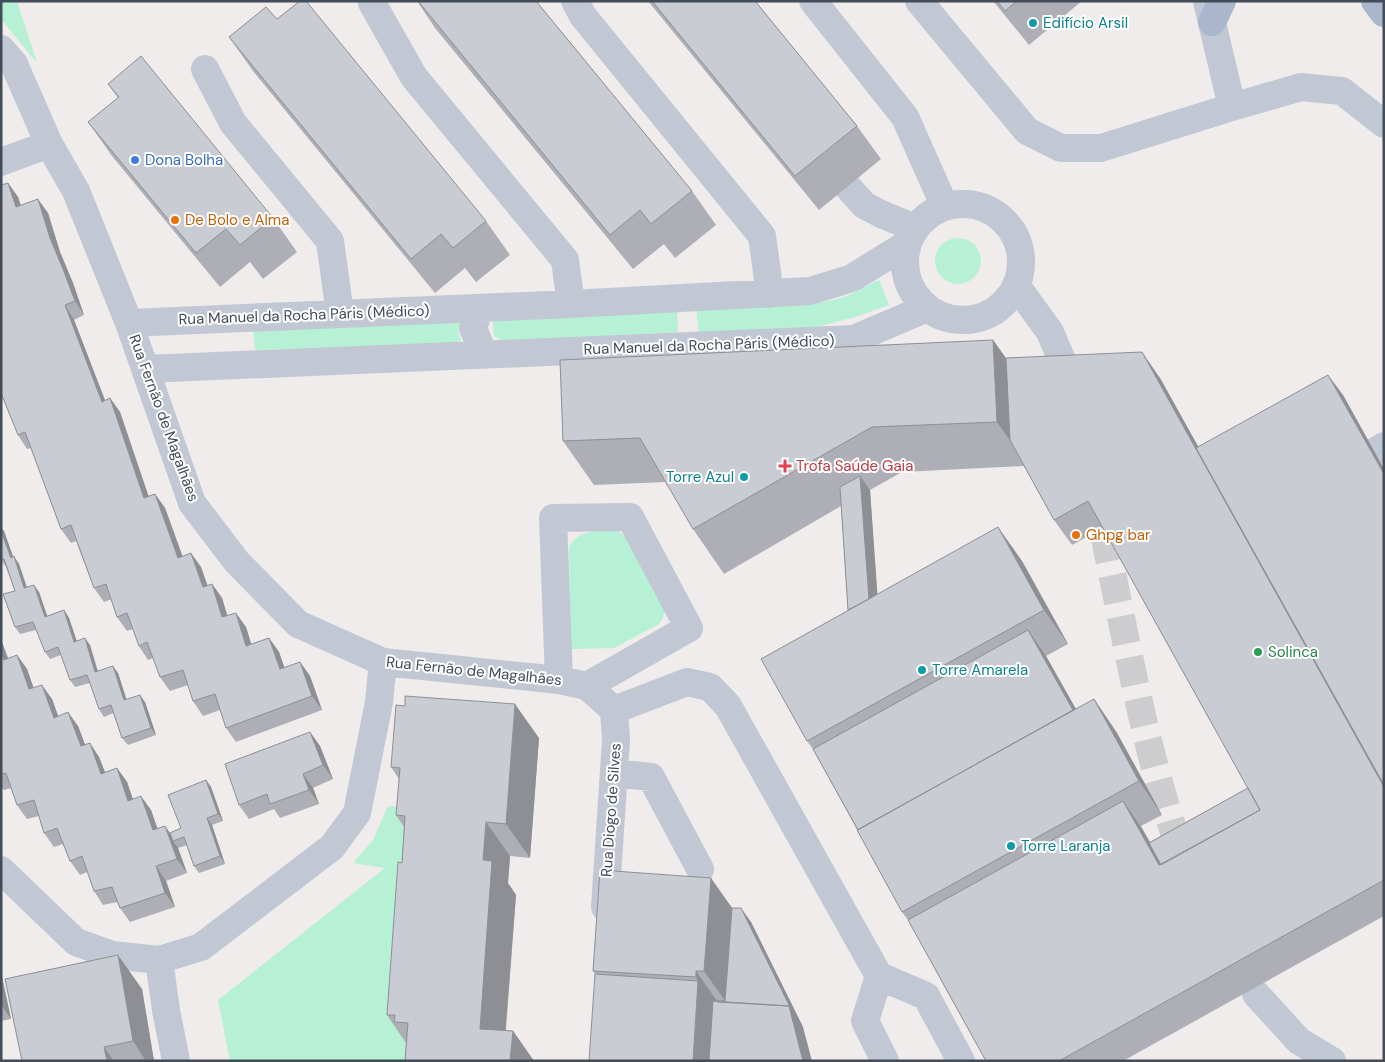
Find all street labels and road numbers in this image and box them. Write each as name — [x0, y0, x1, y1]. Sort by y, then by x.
street label: Rua Manuel da Rocha Páris (Médico) — [178, 301, 430, 329]
street label: Rua Manuel da Rocha Páris (Médico) — [583, 331, 835, 359]
street label: Rua Fernão de Magalhães — [124, 332, 204, 504]
street label: Rua Fernão de Magalhães — [385, 652, 563, 690]
street label: Rua Diogo de Silves — [596, 742, 626, 878]

